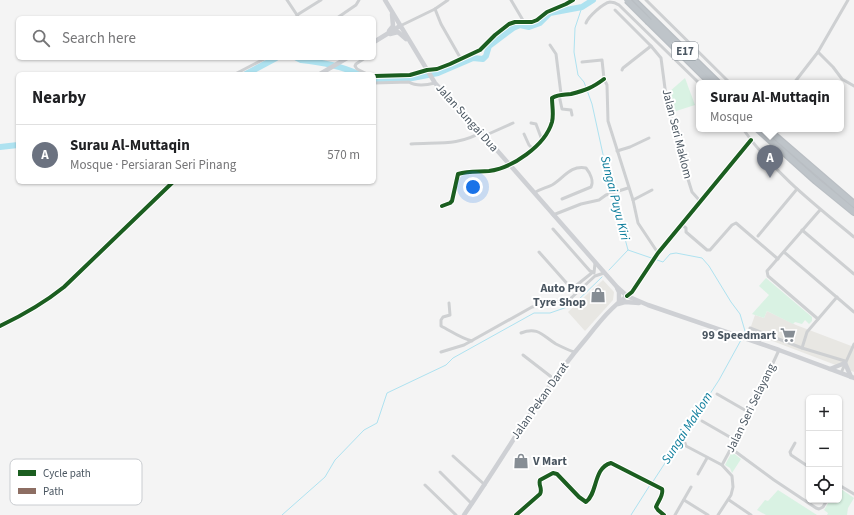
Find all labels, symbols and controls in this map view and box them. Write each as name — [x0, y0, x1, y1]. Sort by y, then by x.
search box — [16, 16, 376, 60]
icon: search — [30, 27, 52, 49]
text: Search here — [62, 28, 136, 49]
road number: E17 — [672, 42, 698, 60]
street label: Jalan Sungai Dua — [432, 80, 502, 156]
popup — [696, 80, 844, 132]
text: Nearby — [32, 86, 86, 110]
street label: Jalan Seri Maklom — [658, 87, 696, 181]
text: Surau Al-Muttaqin — [710, 87, 830, 108]
text: Mosque — [710, 108, 753, 126]
text: Surau Al-Muttaqin — [70, 135, 190, 156]
pin: A — [757, 145, 783, 178]
text: A — [41, 146, 49, 164]
text: 570 m — [327, 146, 360, 164]
water label: Sungai Puyu Kiri — [596, 154, 634, 243]
text: Mosque · Persiaran Seri Pinang — [70, 156, 236, 174]
your location — [463, 177, 483, 197]
place label: Auto Pro Tyre Shop — [533, 280, 586, 311]
shop icon: Auto Pro Tyre Shop — [589, 286, 607, 304]
supermarket icon: 99 Speedmart — [779, 326, 797, 344]
place label: 99 Speedmart — [702, 327, 776, 344]
street label: Jalan Pekan Darat — [507, 359, 573, 443]
street label: Jalan Seri Selayang — [722, 361, 780, 455]
water label: Sungai Maklom — [657, 389, 717, 467]
map controls — [806, 395, 842, 503]
button: + — [806, 395, 842, 431]
button: − — [806, 431, 842, 467]
shop icon: V Mart — [512, 452, 530, 470]
place label: V Mart — [532, 453, 567, 470]
legend — [10, 459, 142, 505]
text: Cycle path — [43, 466, 91, 481]
button: locate — [806, 467, 842, 503]
text: Path — [43, 484, 64, 499]

